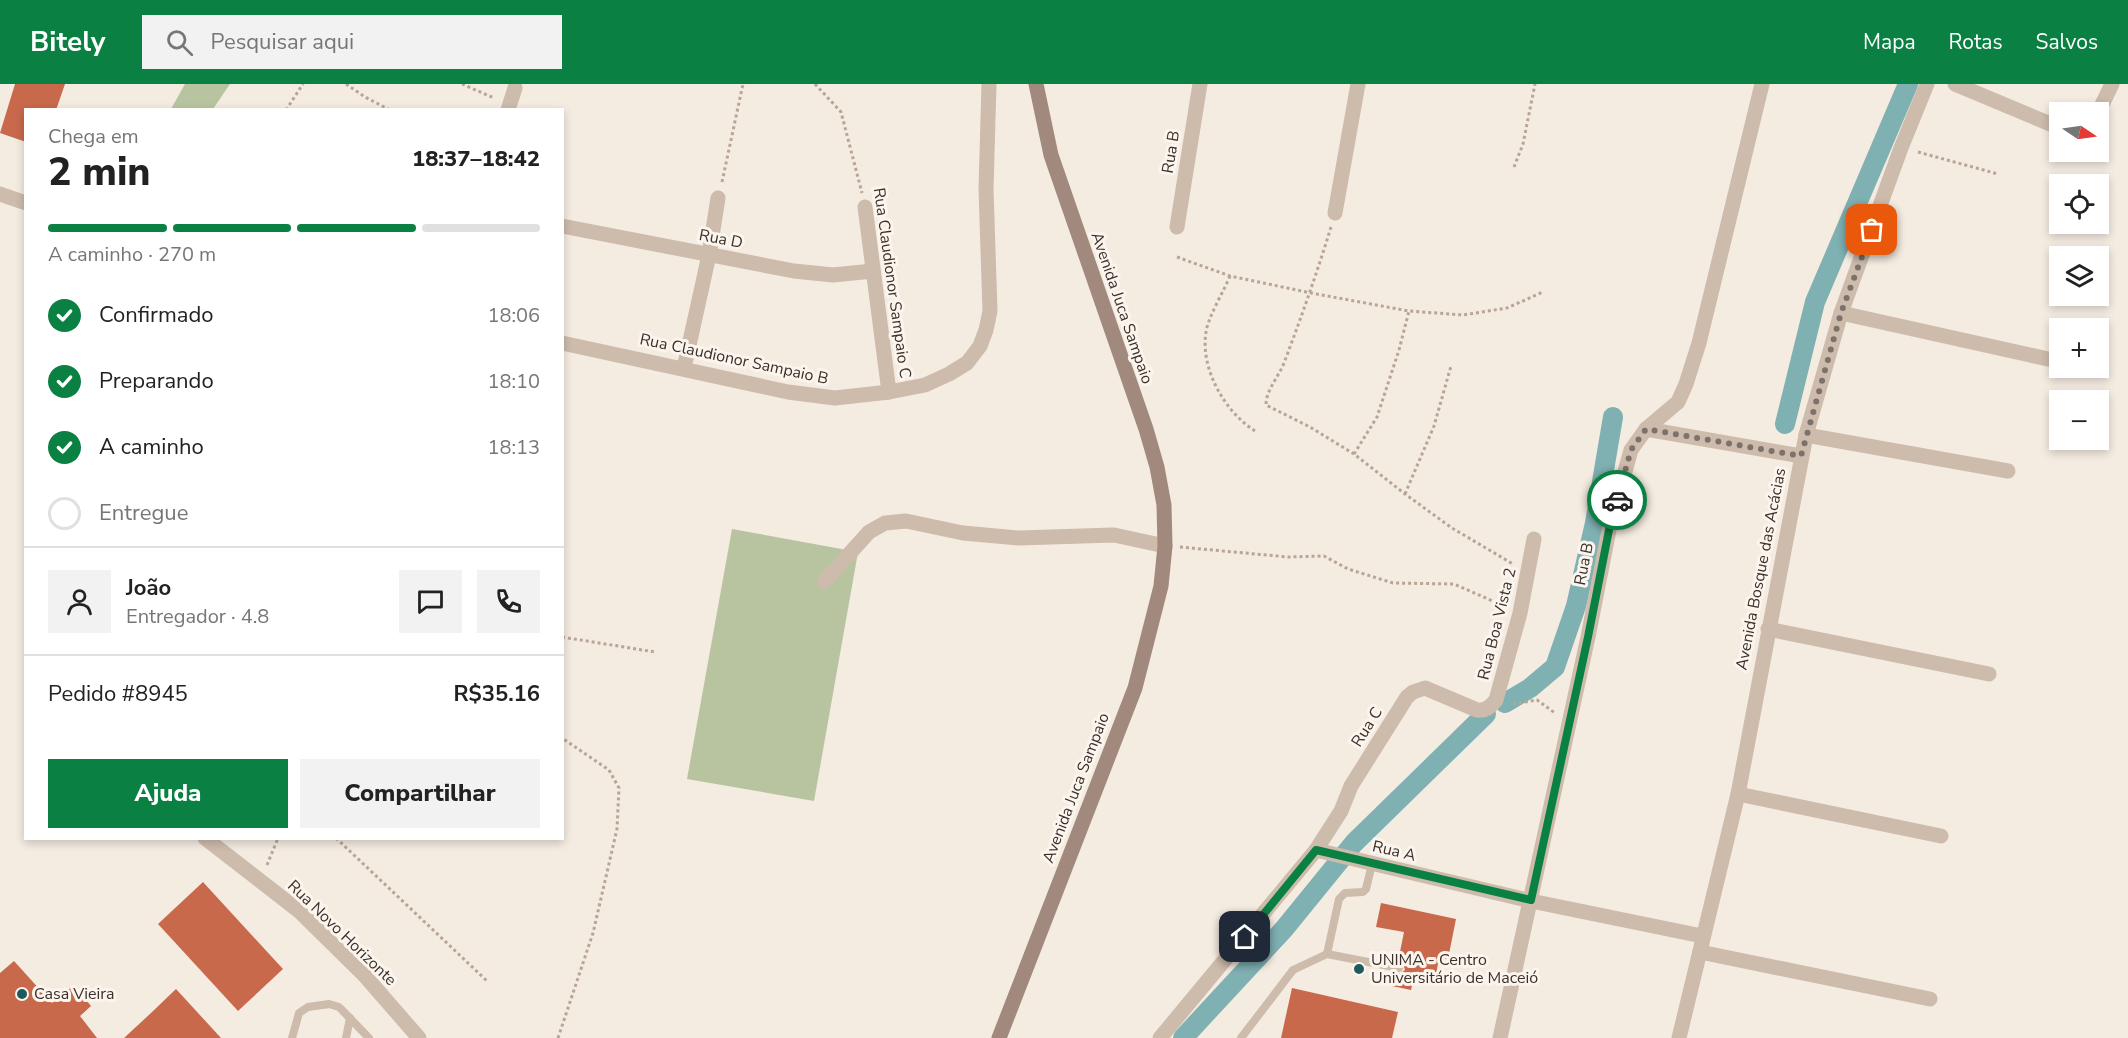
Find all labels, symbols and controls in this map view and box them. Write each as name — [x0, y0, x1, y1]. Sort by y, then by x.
search box — [142, 15, 562, 69]
text: Bitely — [30, 23, 106, 61]
icon: search — [163, 26, 196, 59]
text: Pesquisar aqui — [211, 27, 354, 57]
text: Mapa — [1863, 28, 1916, 56]
text: Rotas — [1949, 28, 2003, 56]
text: Salvos — [2036, 28, 2098, 56]
north arrow — [2049, 102, 2109, 162]
map controls — [2049, 102, 2109, 450]
text: Chega em — [48, 123, 139, 150]
street label: Rua B — [1157, 129, 1185, 175]
text: 18:37–18:42 — [412, 144, 540, 174]
text: 2 min — [48, 146, 151, 199]
button: locate — [2049, 174, 2109, 234]
street label: Rua Claudionor Sampaio C — [868, 186, 916, 380]
pin — [1846, 204, 1897, 255]
icon: bag — [1855, 213, 1888, 246]
street label: Rua D — [697, 224, 745, 254]
street label: Avenida Juca Sampaio — [1086, 229, 1158, 387]
text: A caminho · 270 m — [48, 241, 216, 268]
button: layers — [2049, 246, 2109, 306]
icon: check — [48, 299, 81, 332]
text: Confirmado — [99, 300, 214, 330]
text: 18:06 — [487, 302, 540, 329]
button: + — [2049, 318, 2109, 378]
street label: Rua Claudionor Sampaio B — [638, 328, 830, 390]
icon: check — [48, 365, 81, 398]
text: Preparando — [99, 366, 214, 396]
text: 18:10 — [487, 368, 540, 395]
button: − — [2049, 390, 2109, 450]
icon: check — [48, 431, 81, 464]
text: A caminho — [99, 432, 204, 462]
text: 18:13 — [487, 434, 540, 461]
street label: Avenida Bosque das Acácias — [1731, 466, 1791, 672]
courier — [1587, 470, 1647, 530]
icon: car — [1601, 484, 1634, 517]
text: Entregue — [99, 498, 188, 528]
street label: Rua B — [1569, 541, 1599, 587]
street label: Rua Boa Vista 2 — [1472, 566, 1522, 682]
button: person — [48, 570, 111, 633]
button: chat — [399, 570, 462, 633]
button: phone — [477, 570, 540, 633]
text: João — [126, 573, 171, 603]
text: Entregador · 4.8 — [126, 603, 269, 630]
text: Pedido #8945 — [48, 679, 188, 709]
text: R$35.16 — [453, 679, 540, 709]
street label: Rua C — [1346, 703, 1388, 751]
street label: Avenida Juca Sampaio — [1037, 710, 1115, 866]
button: Ajuda — [48, 759, 288, 828]
button: Compartilhar — [300, 759, 540, 828]
street label: Rua A — [1370, 835, 1418, 867]
street label: Rua Novo Horizonte — [283, 875, 401, 991]
pin — [1219, 911, 1270, 962]
icon: home — [1228, 920, 1261, 953]
place label: UNIMA - Centro Universitário de Maceió — [1371, 949, 1538, 989]
marker: UNIMA - Centro Universitário de Maceió — [1352, 962, 1366, 976]
place label: Casa Vieira — [34, 983, 114, 1005]
marker: Casa Vieira — [15, 987, 29, 1001]

